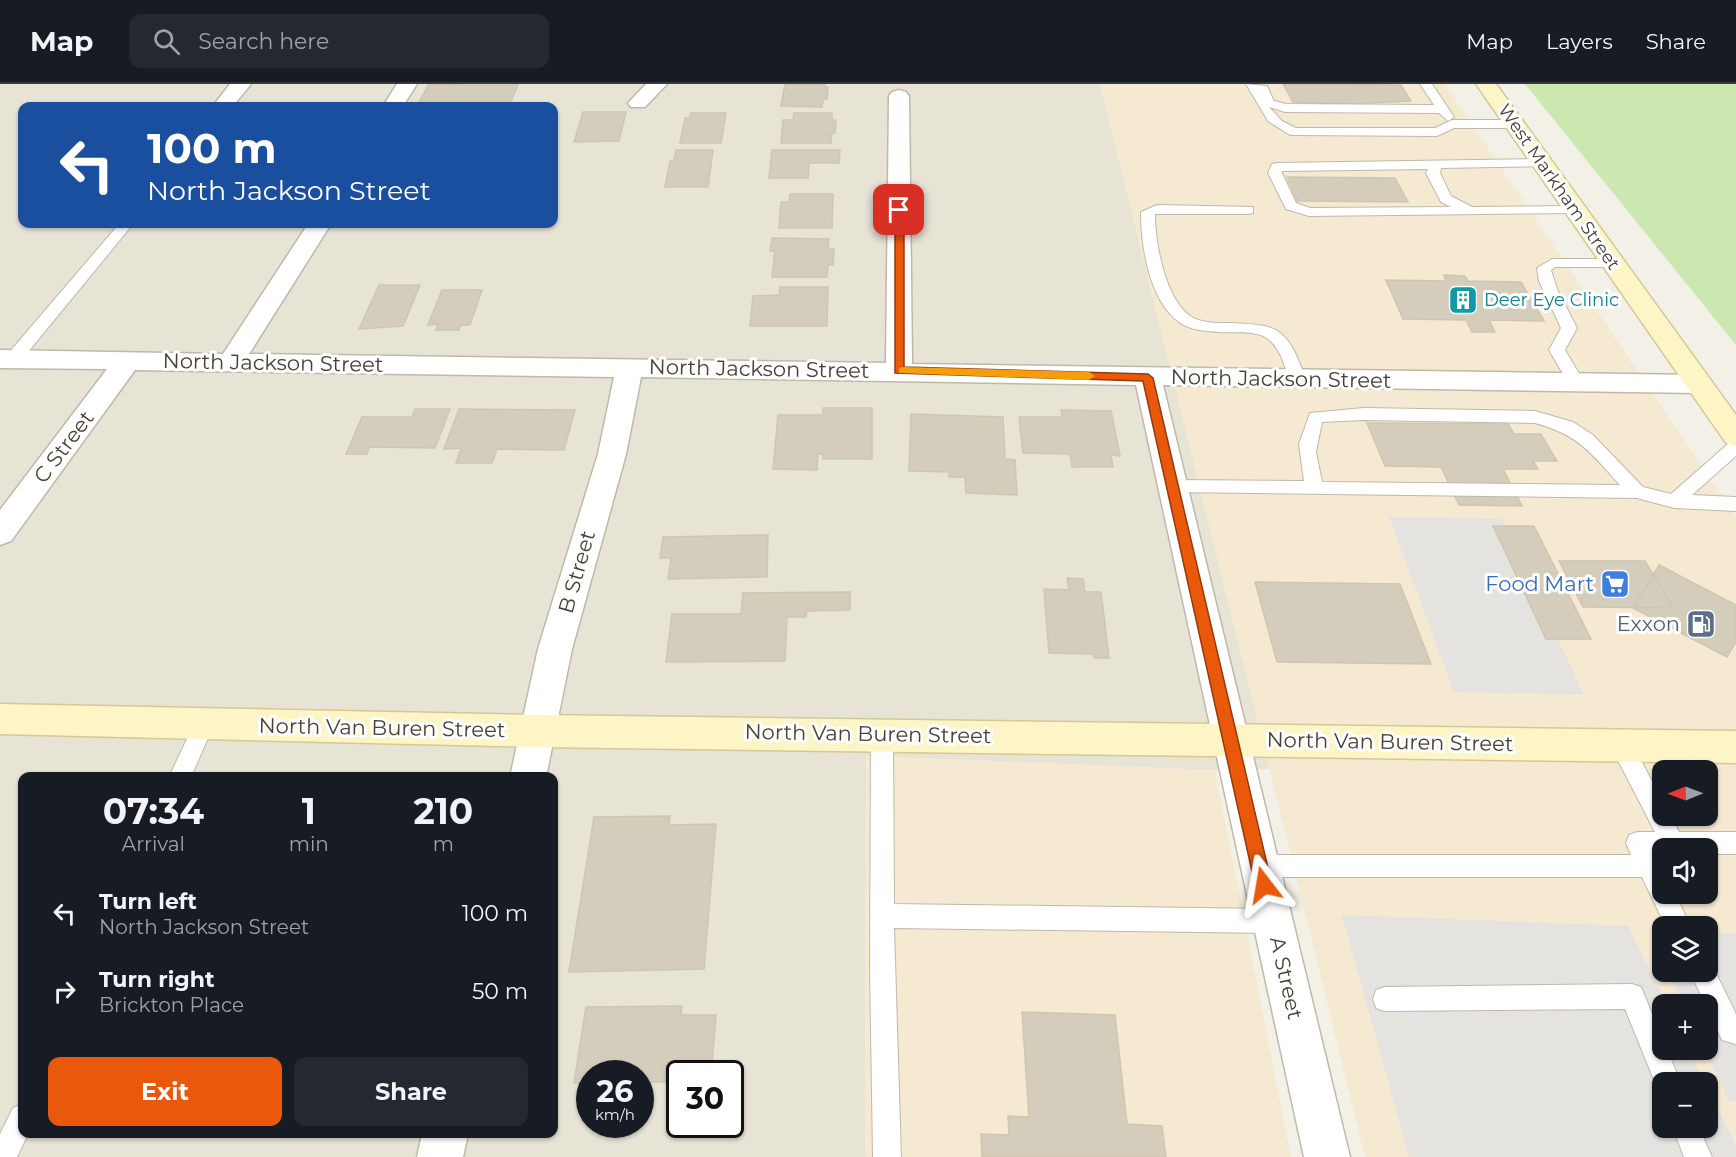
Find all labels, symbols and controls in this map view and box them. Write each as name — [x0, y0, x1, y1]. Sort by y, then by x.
search box — [129, 14, 549, 68]
text: Map — [30, 24, 93, 58]
icon: search — [150, 25, 183, 58]
text: Search here — [198, 28, 329, 55]
text: Map — [1466, 29, 1513, 54]
text: Layers — [1546, 29, 1613, 54]
text: Share — [1646, 29, 1706, 54]
street label: West Markham Street — [1493, 100, 1625, 274]
text: 100 m — [147, 122, 276, 174]
icon: left — [48, 126, 126, 204]
text: North Jackson Street — [147, 174, 431, 207]
pin — [873, 184, 924, 235]
icon: arrive — [882, 193, 915, 226]
building icon: Deer Eye Clinic — [1447, 284, 1479, 316]
place label: Deer Eye Clinic — [1484, 289, 1619, 311]
street label: North Jackson Street — [163, 348, 384, 377]
street label: North Jackson Street — [649, 354, 870, 383]
street label: North Jackson Street — [1171, 364, 1392, 393]
street label: C Street — [28, 406, 99, 488]
street label: B Street — [553, 528, 600, 616]
supermarket icon: Food Mart — [1599, 568, 1631, 600]
place label: Food Mart — [1485, 571, 1594, 596]
fuel station icon: Exxon — [1685, 608, 1717, 640]
place label: Exxon — [1617, 611, 1680, 636]
street label: North Van Buren Street — [258, 713, 506, 742]
street label: North Van Buren Street — [744, 719, 992, 748]
street label: North Van Buren Street — [1266, 727, 1514, 756]
north arrow — [1652, 760, 1718, 826]
map controls — [1652, 760, 1718, 1138]
text: 07:34 — [103, 789, 204, 833]
text: 1 — [302, 789, 316, 833]
text: 210 — [414, 789, 473, 833]
text: Arrival — [122, 832, 185, 856]
text: min — [289, 832, 329, 856]
text: m — [433, 832, 454, 856]
button: sound — [1652, 838, 1718, 904]
position arrow — [1232, 853, 1296, 917]
text: Turn left — [99, 888, 197, 915]
icon: left — [48, 897, 81, 930]
text: 100 m — [462, 900, 528, 927]
text: North Jackson Street — [99, 915, 309, 939]
button: layers — [1652, 916, 1718, 982]
street label: A Street — [1265, 934, 1308, 1022]
text: Turn right — [99, 966, 214, 993]
icon: right — [48, 975, 81, 1008]
text: 50 m — [472, 978, 528, 1005]
text: Brickton Place — [99, 993, 244, 1017]
button: + — [1652, 994, 1718, 1060]
button: Exit — [48, 1057, 282, 1126]
button: Share — [294, 1057, 528, 1126]
speed limit sign: 30 — [666, 1060, 744, 1138]
button: − — [1652, 1072, 1718, 1138]
text: 26 — [597, 1073, 633, 1110]
text: km/h — [595, 1105, 635, 1124]

